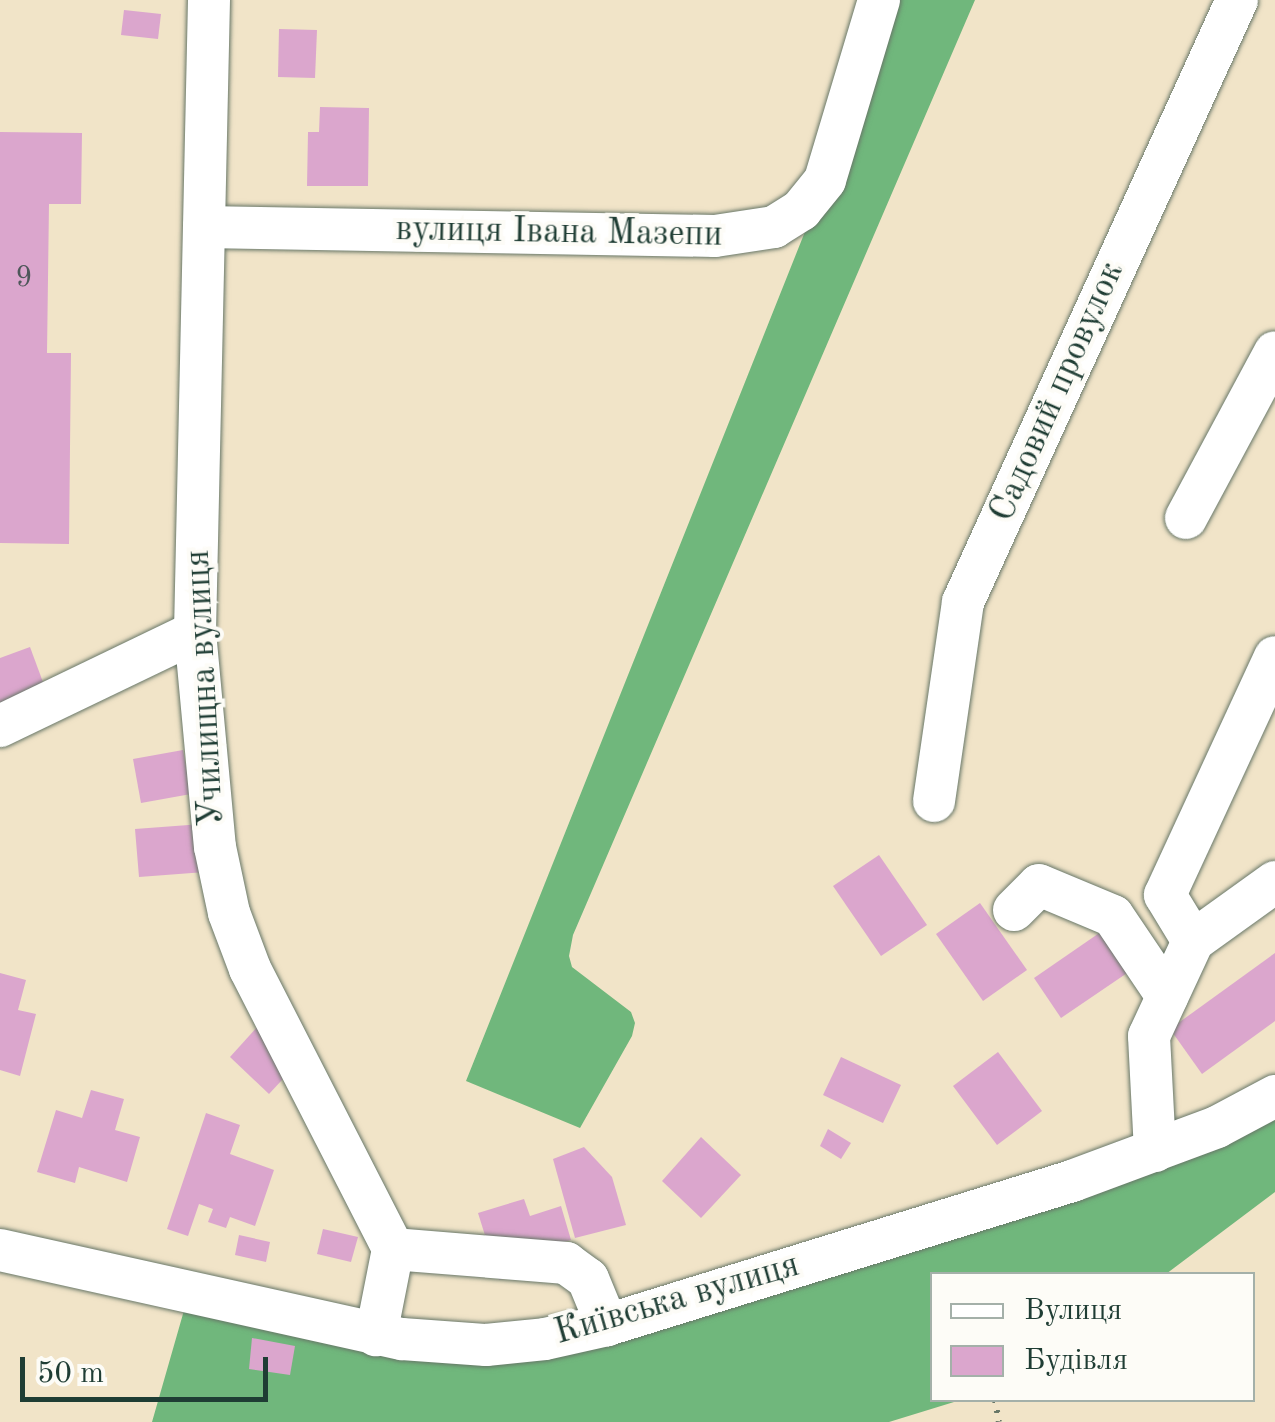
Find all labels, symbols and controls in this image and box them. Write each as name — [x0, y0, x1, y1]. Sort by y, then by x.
street label: вулиця Івана Мазепи — [395, 209, 723, 257]
street label: Садовий провулок — [982, 255, 1134, 529]
house number: 9 — [15, 260, 33, 296]
street label: Училищна вулиця — [178, 549, 234, 827]
street label: Київська вулиця — [550, 1245, 804, 1355]
legend — [930, 1272, 1255, 1402]
text: Вулиця — [1024, 1296, 1122, 1326]
scale bar — [25, 1337, 272, 1399]
text: Будівля — [1024, 1346, 1128, 1376]
text: 50 m — [37, 1359, 104, 1389]

